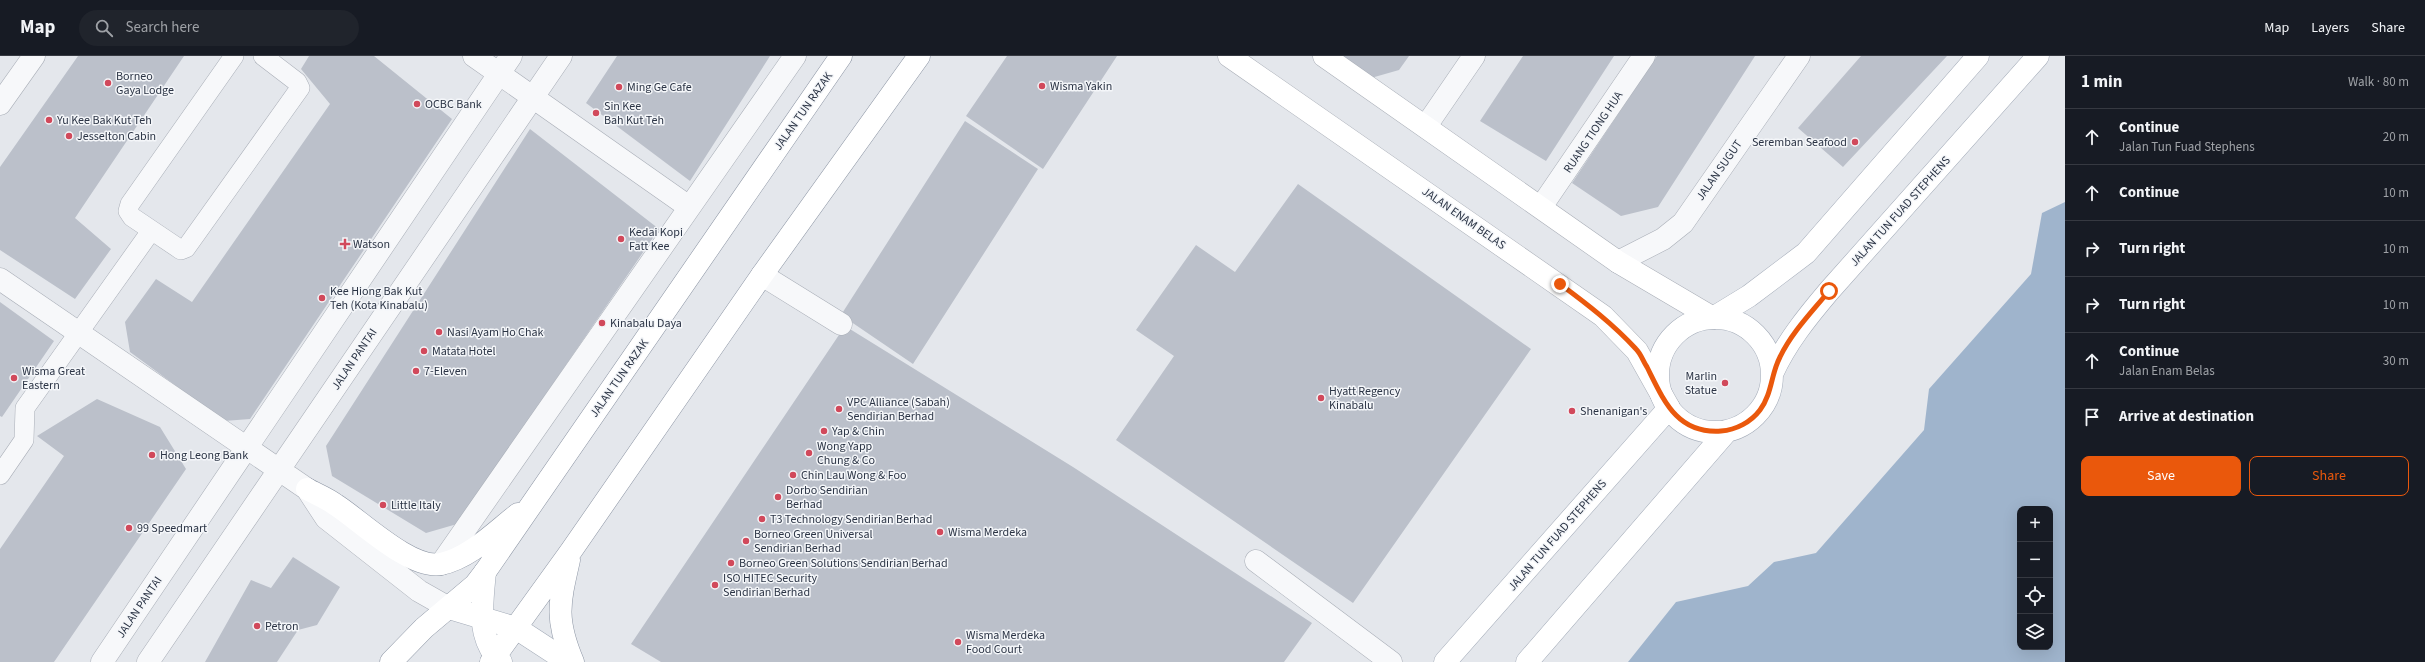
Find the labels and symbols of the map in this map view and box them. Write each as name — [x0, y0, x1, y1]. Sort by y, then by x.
place label: Borneo Gaya Lodge — [116, 68, 174, 99]
street label: JALAN TUN RAZAK — [770, 69, 837, 154]
marker: Borneo Gaya Lodge — [103, 78, 113, 88]
place label: Wisma Yakin — [1050, 78, 1112, 95]
place label: Ming Ge Cafe — [627, 79, 692, 96]
marker: Wisma Yakin — [1037, 81, 1047, 91]
marker: Ming Ge Cafe — [614, 82, 624, 92]
street label: RUANG TIONG HUA — [1560, 88, 1627, 177]
place label: OCBC Bank — [425, 96, 482, 113]
place label: Sin Kee Bah Kut Teh — [604, 98, 664, 129]
marker: OCBC Bank — [412, 99, 422, 109]
marker: Sin Kee Bah Kut Teh — [591, 108, 601, 118]
place label: Yu Kee Bak Kut Teh — [56, 112, 152, 129]
marker: Yu Kee Bak Kut Teh — [44, 115, 54, 125]
place label: Jesselton Cabin — [77, 128, 156, 145]
marker: Jesselton Cabin — [64, 131, 74, 141]
place label: Seremban Seafood — [1752, 134, 1847, 151]
street label: JALAN SUGUT — [1692, 136, 1747, 204]
marker: Seremban Seafood — [1850, 137, 1860, 147]
street label: JALAN TUN FUAD STEPHENS — [1846, 153, 1955, 270]
street label: JALAN ENAM BELAS — [1418, 183, 1509, 254]
place label: Kedai Kopi Fatt Kee — [629, 224, 683, 255]
marker: Kedai Kopi Fatt Kee — [616, 234, 626, 244]
place label: Watson — [353, 236, 390, 253]
marker: Watson — [340, 239, 350, 249]
route end — [1551, 275, 1569, 293]
route start — [1820, 282, 1838, 300]
place label: Kee Hiong Bak Kut Teh (Kota Kinabalu) — [330, 283, 428, 314]
marker: Kee Hiong Bak Kut Teh (Kota Kinabalu) — [317, 293, 327, 303]
place label: Kinabalu Daya — [610, 315, 682, 332]
marker: Kinabalu Daya — [597, 318, 607, 328]
place label: Nasi Ayam Ho Chak — [447, 324, 544, 341]
street label: JALAN PANTAI — [328, 325, 381, 393]
marker: Nasi Ayam Ho Chak — [434, 327, 444, 337]
street label: JALAN TUN RAZAK — [586, 336, 653, 421]
place label: Matata Hotel — [432, 343, 496, 360]
marker: Matata Hotel — [419, 346, 429, 356]
place label: Wisma Great Eastern — [22, 363, 85, 394]
place label: 7-Eleven — [424, 363, 467, 380]
marker: 7-Eleven — [411, 366, 421, 376]
place label: Marlin Statue — [1685, 368, 1717, 399]
marker: Wisma Great Eastern — [9, 373, 19, 383]
marker: Marlin Statue — [1720, 378, 1730, 388]
place label: Hyatt Regency Kinabalu — [1329, 383, 1401, 414]
marker: Hyatt Regency Kinabalu — [1316, 393, 1326, 403]
place label: VPC Alliance (Sabah) Sendirian Berhad — [847, 394, 950, 425]
place label: Shenanigan's — [1580, 403, 1647, 420]
marker: VPC Alliance (Sabah) Sendirian Berhad — [834, 404, 844, 414]
marker: Shenanigan's — [1567, 406, 1577, 416]
place label: Yap & Chin — [831, 423, 885, 440]
marker: Yap & Chin — [819, 426, 829, 436]
place label: Wong Yapp Chung & Co — [817, 438, 875, 469]
place label: Hong Leong Bank — [160, 447, 248, 464]
marker: Wong Yapp Chung & Co — [804, 448, 814, 458]
marker: Hong Leong Bank — [147, 450, 157, 460]
place label: Chin Lau Wong & Foo — [801, 467, 907, 484]
marker: Chin Lau Wong & Foo — [788, 470, 798, 480]
street label: JALAN TUN FUAD STEPHENS — [1504, 476, 1611, 595]
place label: Dorbo Sendirian Berhad — [786, 482, 868, 513]
marker: Dorbo Sendirian Berhad — [773, 492, 783, 502]
place label: Little Italy — [391, 497, 441, 514]
marker: Little Italy — [378, 500, 388, 510]
place label: T3 Technology Sendirian Berhad — [770, 511, 932, 528]
marker: T3 Technology Sendirian Berhad — [757, 514, 767, 524]
place label: 99 Speedmart — [137, 520, 207, 537]
marker: 99 Speedmart — [124, 523, 134, 533]
place label: Wisma Merdeka — [948, 524, 1027, 541]
place label: Borneo Green Universal Sendirian Berhad — [754, 526, 873, 557]
marker: Wisma Merdeka — [935, 527, 945, 537]
marker: Borneo Green Universal Sendirian Berhad — [741, 536, 751, 546]
place label: Borneo Green Solutions Sendirian Berhad — [739, 555, 948, 572]
marker: Borneo Green Solutions Sendirian Berhad — [726, 558, 736, 568]
place label: ISO HITEC Security Sendirian Berhad — [723, 570, 817, 601]
street label: JALAN PANTAI — [113, 573, 166, 641]
marker: ISO HITEC Security Sendirian Berhad — [710, 580, 720, 590]
place label: Petron — [265, 618, 299, 635]
marker: Petron — [252, 621, 262, 631]
place label: Wisma Merdeka Food Court — [966, 627, 1045, 658]
marker: Wisma Merdeka Food Court — [953, 637, 963, 647]

